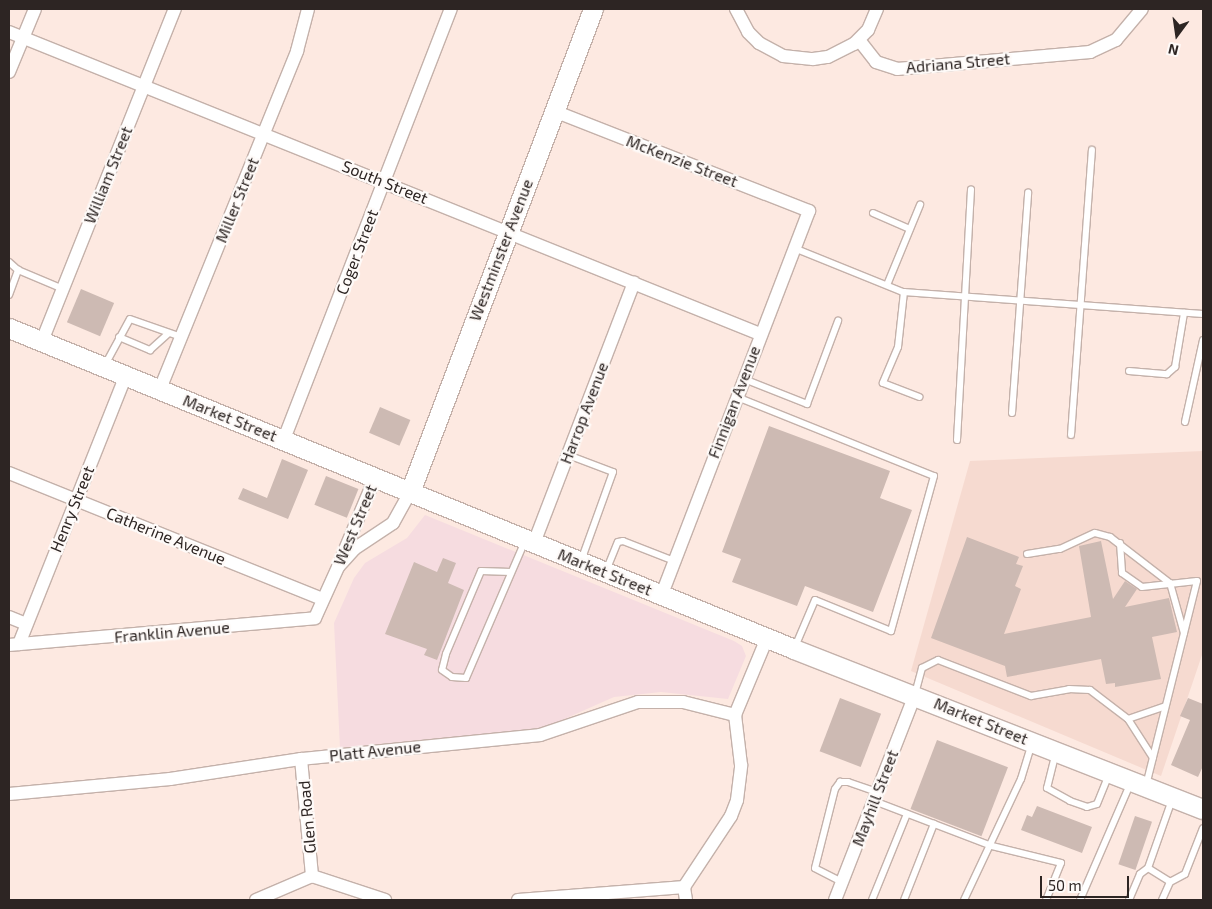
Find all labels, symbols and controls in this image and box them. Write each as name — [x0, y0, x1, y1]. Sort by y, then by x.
north arrow — [1152, 10, 1202, 60]
text: N — [1166, 41, 1180, 60]
street label: Adriana Street — [905, 49, 1011, 77]
street label: William Street — [80, 123, 136, 227]
street label: McKenzie Street — [624, 131, 740, 191]
street label: Miller Street — [211, 154, 263, 246]
street label: South Street — [339, 156, 431, 208]
street label: Westminster Avenue — [465, 176, 537, 324]
street label: Coger Street — [332, 206, 382, 298]
street label: Finnigan Avenue — [704, 343, 764, 461]
street label: Harrop Avenue — [556, 359, 612, 467]
street label: Market Street — [180, 390, 280, 446]
street label: Henry Street — [46, 463, 98, 555]
street label: West Street — [329, 482, 381, 568]
street label: Catherine Avenue — [103, 503, 229, 569]
street label: Market Street — [555, 544, 655, 600]
street label: Franklin Avenue — [113, 617, 231, 647]
street label: Market Street — [931, 693, 1031, 749]
street label: Platt Avenue — [328, 737, 422, 765]
street label: Mayhill Street — [848, 747, 902, 849]
street label: Glen Road — [294, 780, 320, 854]
scale bar — [1042, 866, 1131, 898]
text: 50 m — [1048, 876, 1082, 894]

